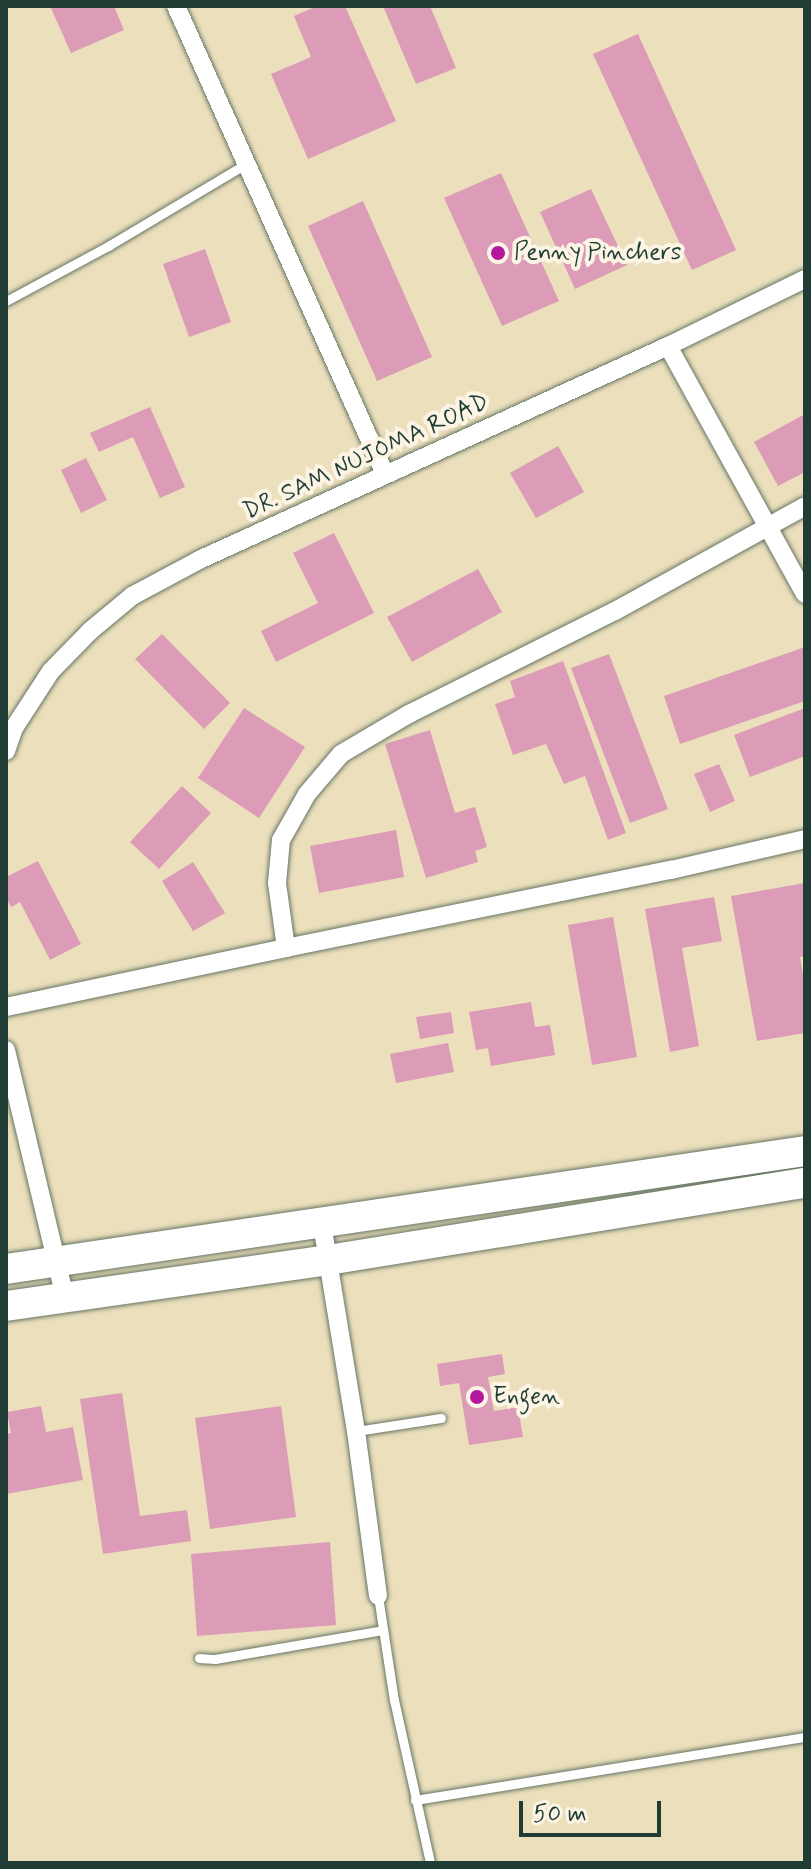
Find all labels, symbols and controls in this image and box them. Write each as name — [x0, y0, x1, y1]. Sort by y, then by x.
place label: Penny Pinchers — [514, 239, 676, 267]
marker: Penny Pinchers — [489, 244, 507, 262]
street label: DR. SAM NUJOMA ROAD — [242, 389, 490, 525]
place label: Engen — [493, 1383, 560, 1411]
marker: Engen — [468, 1388, 486, 1406]
scale bar — [523, 1785, 665, 1835]
text: 50 m — [533, 1799, 587, 1830]

